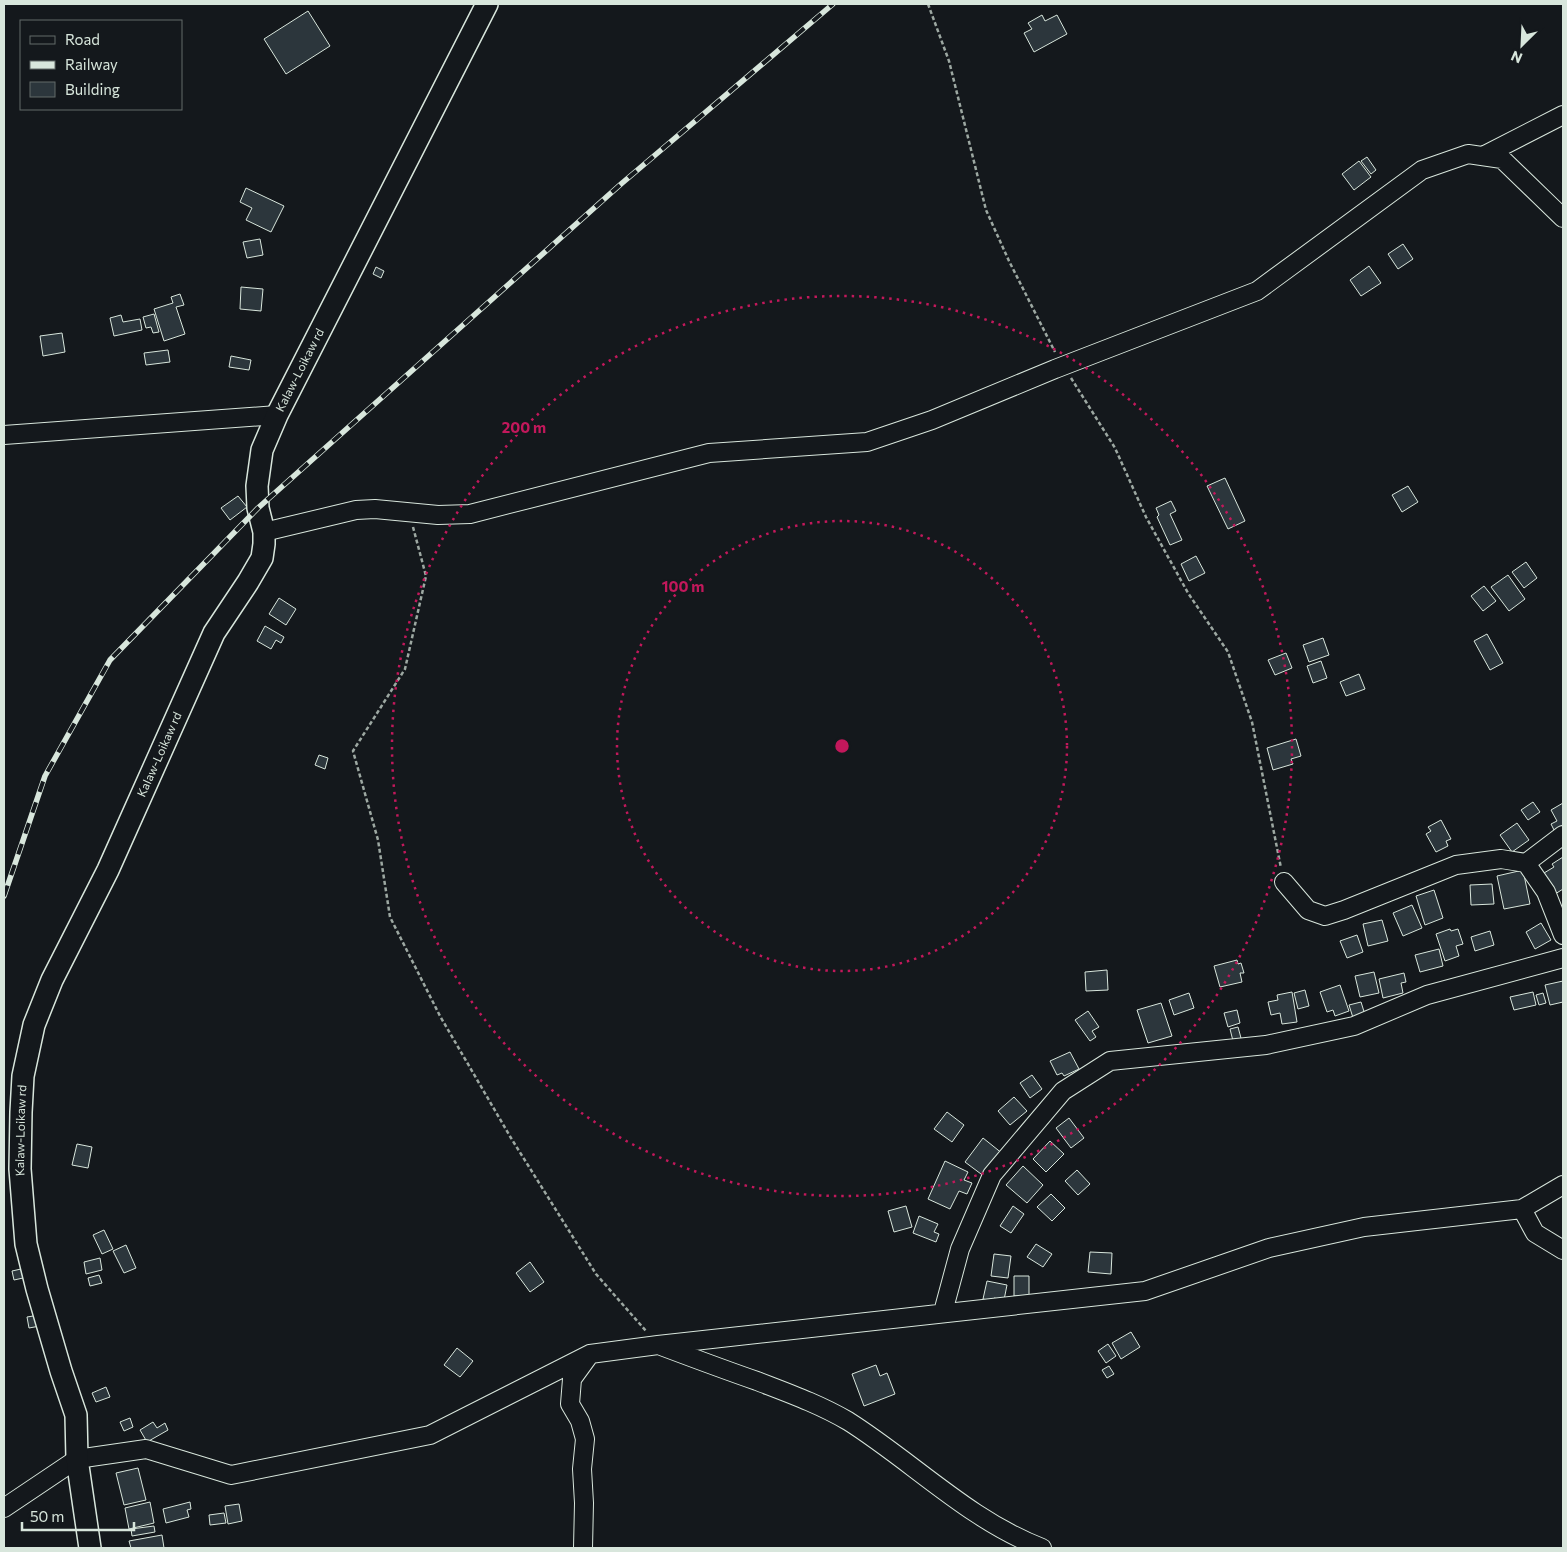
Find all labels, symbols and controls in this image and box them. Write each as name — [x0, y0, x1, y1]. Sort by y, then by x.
legend — [20, 20, 182, 110]
north arrow — [1497, 20, 1547, 70]
text: Road — [65, 30, 100, 48]
text: N — [1508, 47, 1525, 67]
text: Railway — [65, 55, 118, 73]
text: Building — [65, 80, 120, 98]
street label: Kalaw-Loikaw rd — [272, 326, 326, 414]
text: 200 m — [502, 418, 546, 436]
text: 100 m — [662, 577, 704, 595]
street label: Kalaw-Loikaw rd — [134, 710, 184, 799]
centre of rings — [833, 737, 851, 755]
street label: Kalaw-Loikaw rd — [12, 1084, 29, 1177]
scale bar — [22, 1500, 135, 1532]
text: 50 m — [30, 1507, 64, 1525]

